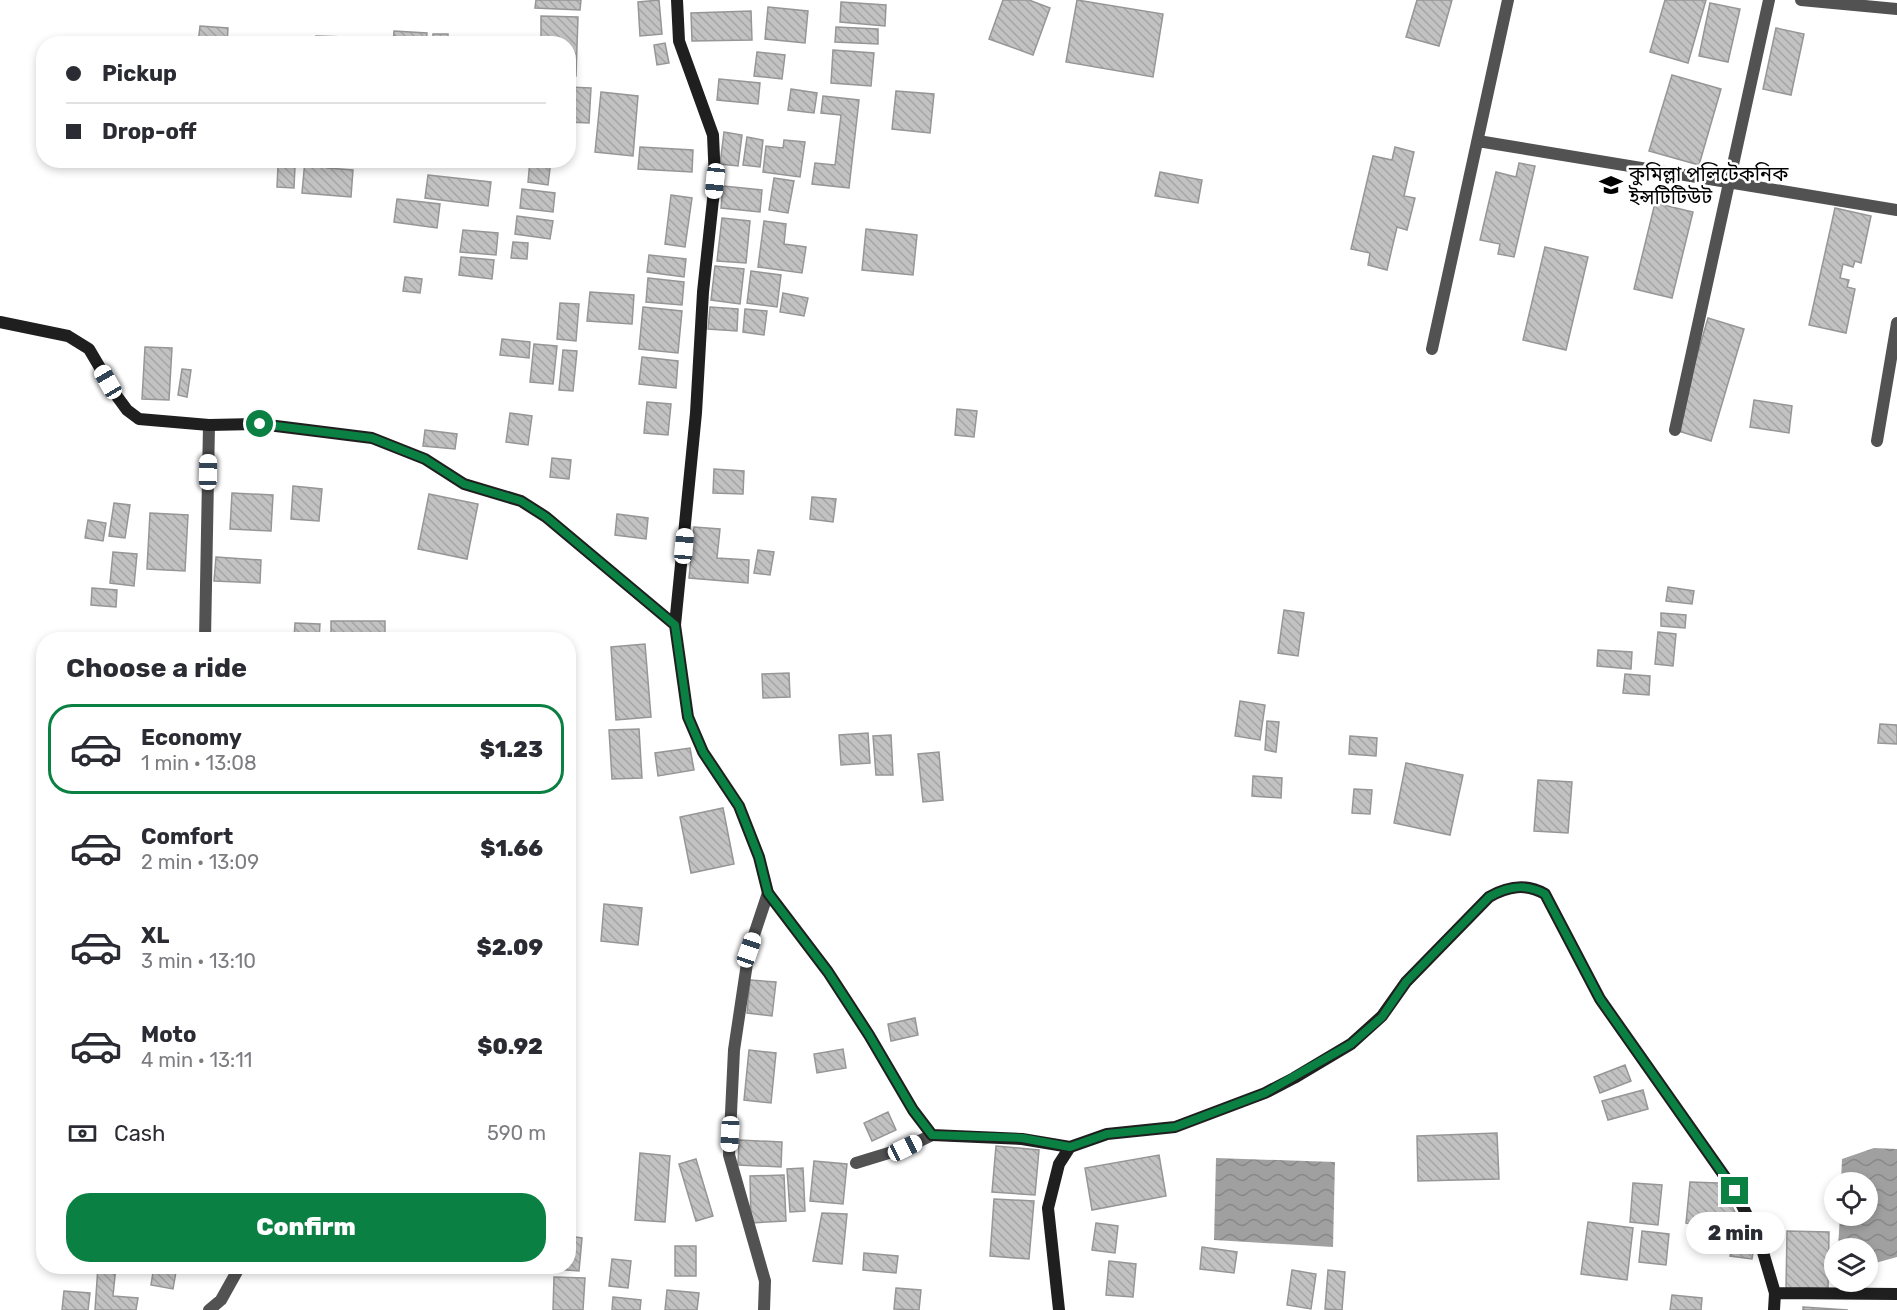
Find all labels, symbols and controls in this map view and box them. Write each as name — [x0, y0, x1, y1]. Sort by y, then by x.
text: Pickup — [102, 60, 177, 87]
text: Drop-off — [102, 118, 197, 145]
car — [704, 162, 726, 200]
place label: কুমিল্লা পলিটেকনিক ইন্সটিটিউট — [1628, 162, 1789, 209]
school or university icon: কুমিল্লা পলিটেকনিক ইন্সটিটিউট — [1598, 172, 1624, 198]
car — [91, 362, 125, 402]
route start — [246, 410, 273, 437]
car — [199, 454, 217, 490]
car — [673, 527, 695, 565]
text: Choose a ride — [66, 652, 247, 684]
icon: car — [69, 722, 123, 776]
text: Economy — [141, 724, 242, 751]
text: $1.23 — [480, 736, 543, 763]
text: 1 min · 13:08 — [141, 751, 257, 775]
icon: car — [69, 821, 123, 875]
text: Comfort — [141, 823, 233, 850]
text: $1.66 — [480, 835, 543, 862]
text: 2 min · 13:09 — [141, 850, 259, 874]
icon: car — [69, 920, 123, 974]
text: XL — [141, 922, 169, 949]
car — [735, 930, 763, 970]
text: $2.09 — [477, 934, 543, 961]
text: 3 min · 13:10 — [141, 949, 256, 973]
icon: car — [69, 1019, 123, 1073]
text: Moto — [141, 1021, 196, 1048]
text: $0.92 — [477, 1033, 543, 1060]
text: 4 min · 13:11 — [141, 1048, 252, 1072]
car — [720, 1116, 740, 1152]
icon: cash — [66, 1117, 99, 1150]
text: Cash — [114, 1120, 165, 1147]
text: 590 m — [487, 1121, 546, 1145]
car — [885, 1132, 925, 1164]
map controls — [1824, 1172, 1878, 1292]
button: locate — [1824, 1172, 1878, 1226]
route end — [1721, 1177, 1748, 1204]
button: Confirm — [66, 1193, 546, 1262]
callout: 2 min — [1686, 1212, 1784, 1254]
text: 2 min — [1708, 1221, 1763, 1245]
button: layers — [1824, 1238, 1878, 1292]

